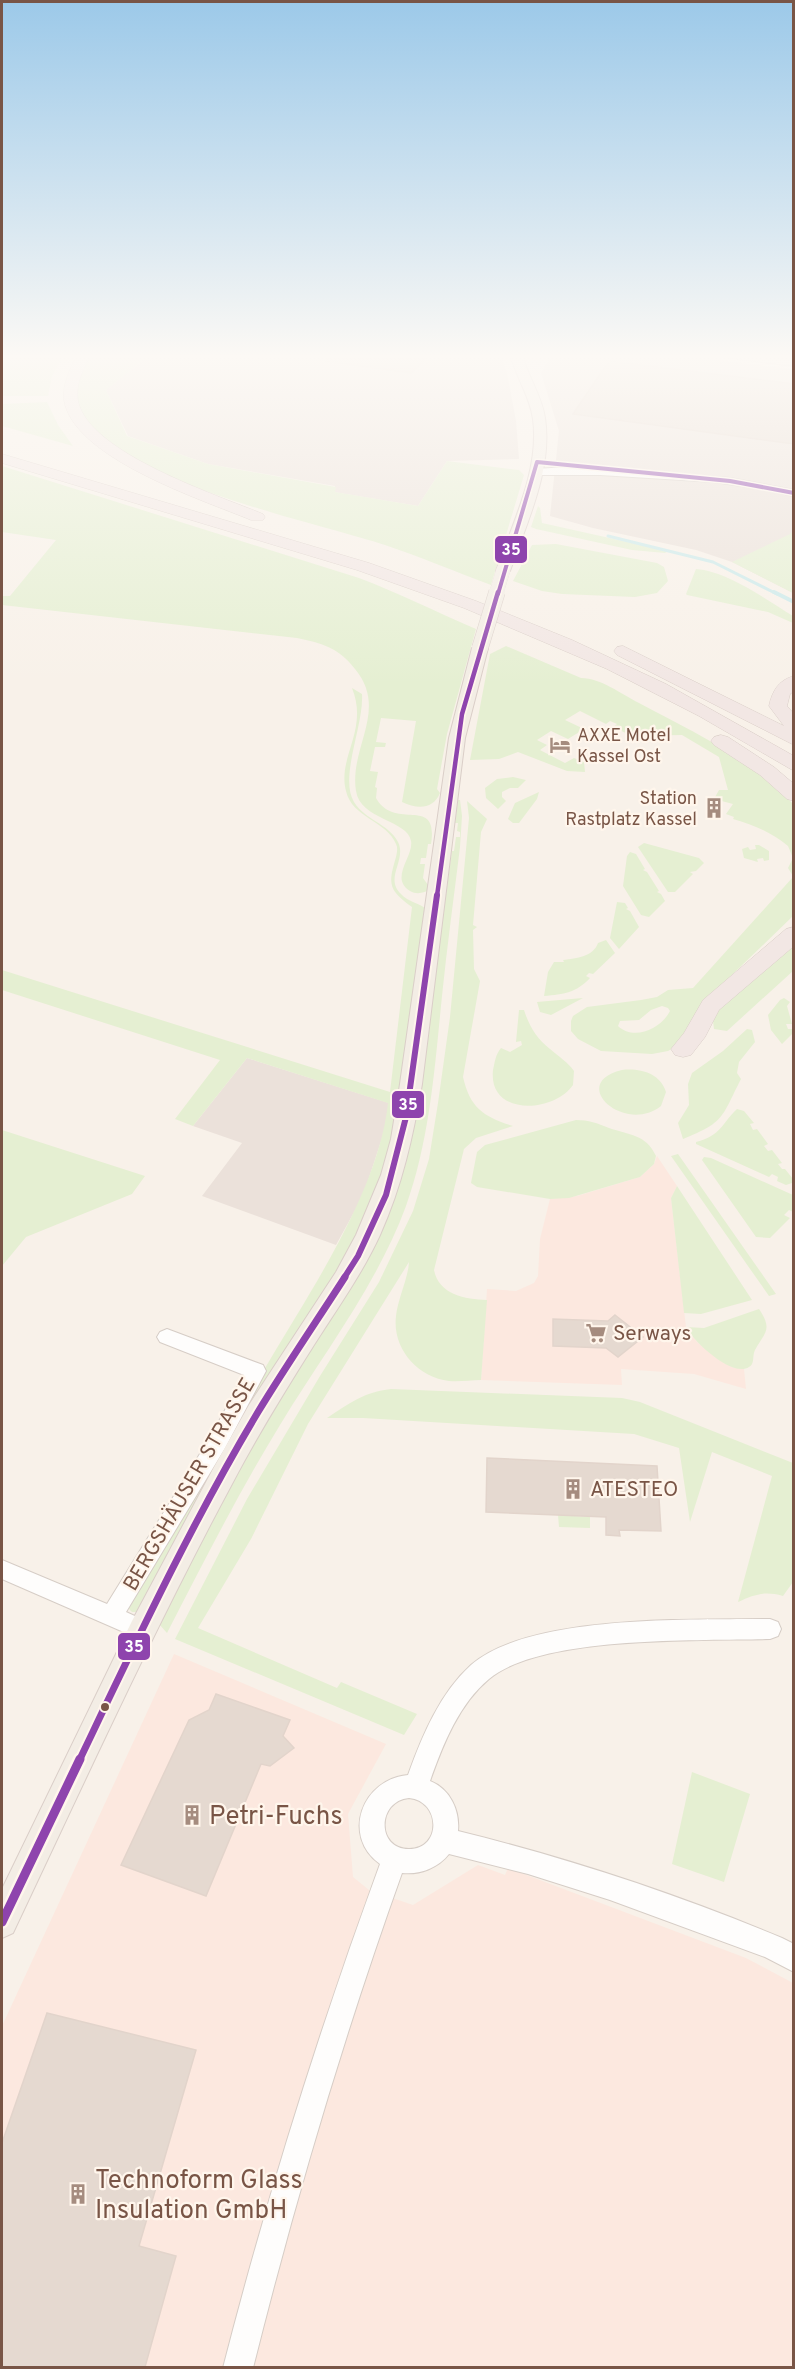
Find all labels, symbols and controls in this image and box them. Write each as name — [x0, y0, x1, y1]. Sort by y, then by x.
line badge: 35 — [494, 535, 528, 564]
text: 35 — [501, 541, 521, 561]
place label: AXXE Motel Kassel Ost — [577, 725, 671, 769]
hotel icon: AXXE Motel Kassel Ost — [548, 733, 572, 757]
place label: Station Rastplatz Kassel — [565, 788, 697, 832]
building icon: Station Rastplatz Kassel — [702, 796, 726, 820]
line badge: 35 — [391, 1090, 425, 1119]
text: 35 — [398, 1096, 418, 1116]
supermarket icon: Serways — [584, 1321, 608, 1345]
place label: Serways — [613, 1321, 691, 1348]
street label: BERGSHÄUSER STRASSE — [118, 1373, 263, 1596]
building icon: ATESTEO — [561, 1477, 585, 1501]
place label: ATESTEO — [590, 1477, 678, 1504]
line badge: 35 — [117, 1632, 151, 1661]
text: 35 — [124, 1638, 144, 1658]
unlabelled marker — [99, 1701, 111, 1713]
place label: Petri-Fuchs — [209, 1801, 343, 1834]
building icon: Petri-Fuchs — [180, 1803, 204, 1827]
place label: Technoform Glass Insulation GmbH — [95, 2165, 303, 2228]
building icon: Technoform Glass Insulation GmbH — [66, 2182, 90, 2206]

